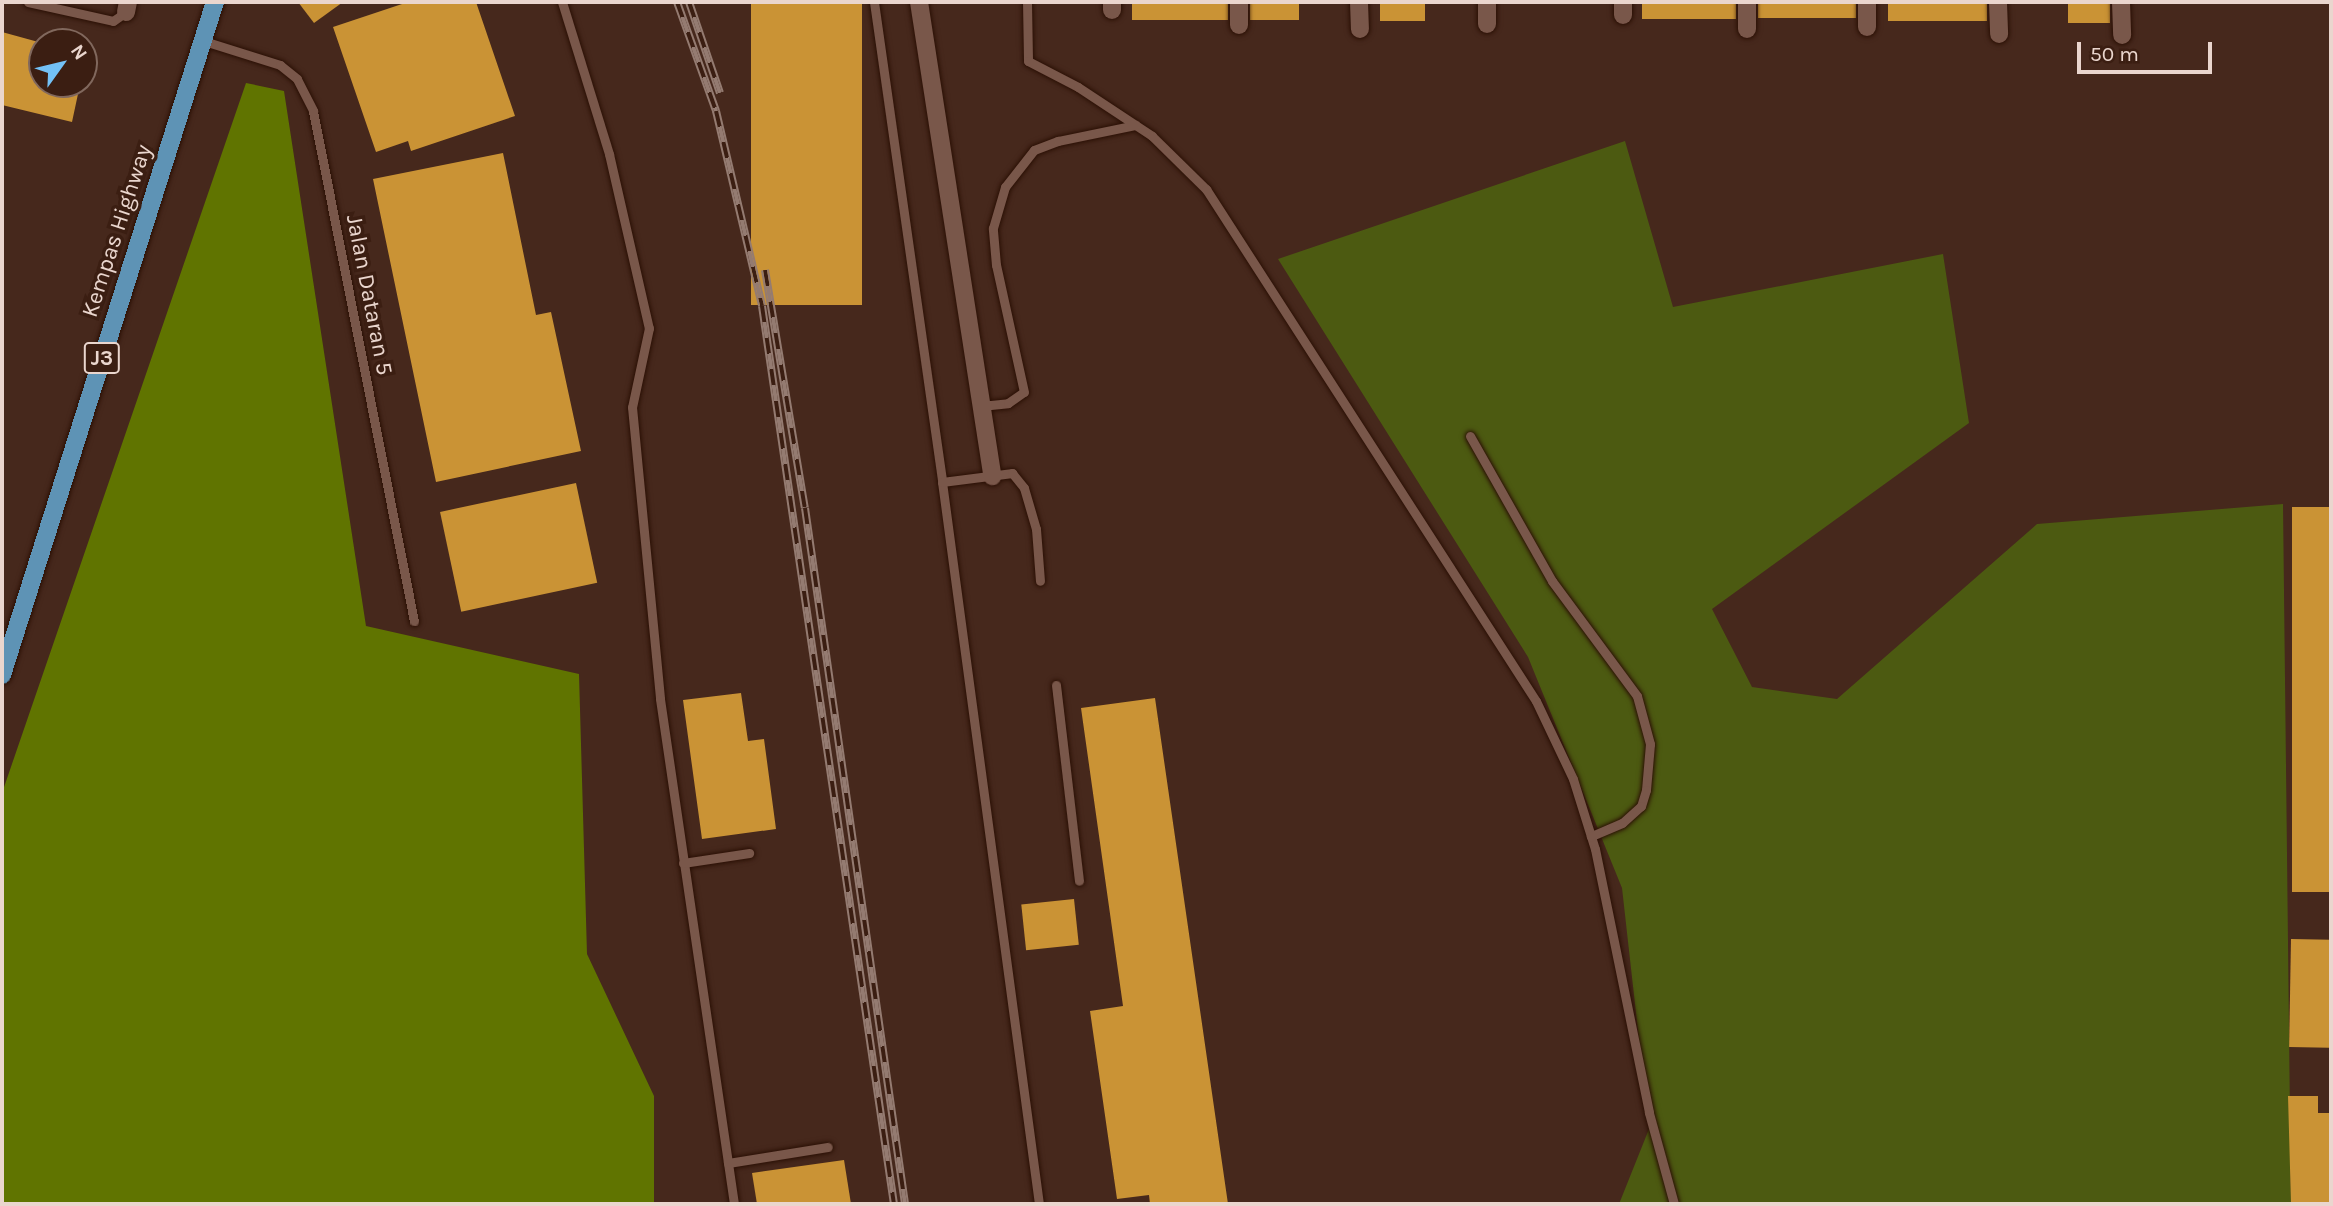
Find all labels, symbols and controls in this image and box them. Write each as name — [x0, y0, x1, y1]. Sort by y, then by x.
north arrow — [28, 28, 98, 98]
scale bar — [2081, 28, 2216, 72]
text: N — [66, 41, 92, 64]
text: 50 m — [2090, 42, 2139, 66]
street label: Kempas Highway — [76, 141, 158, 321]
street label: Jalan Dataran 5 — [340, 212, 398, 378]
road number: J3 — [83, 340, 121, 376]

